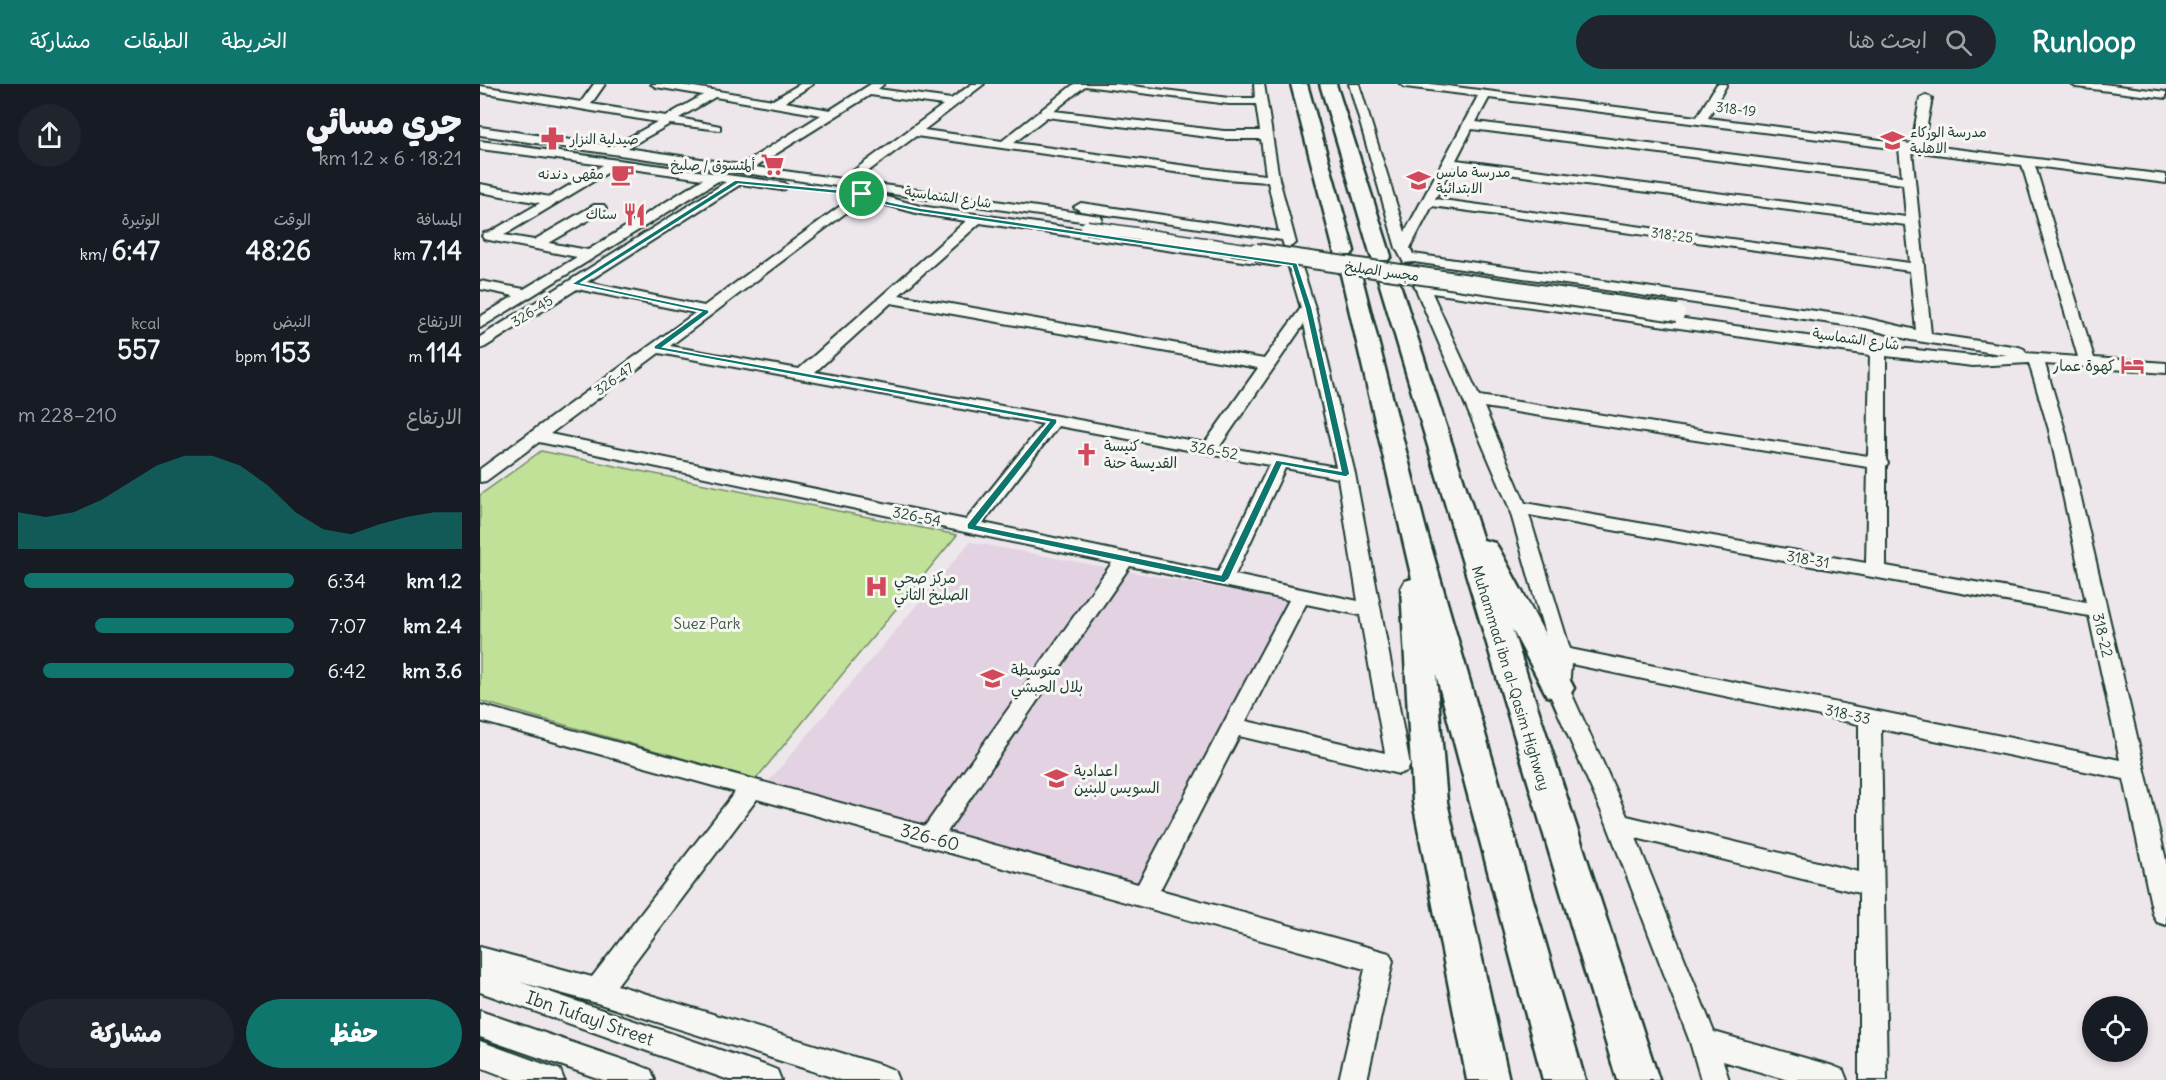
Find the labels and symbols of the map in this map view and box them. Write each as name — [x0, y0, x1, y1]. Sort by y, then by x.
street label: 318-19 — [1715, 98, 1757, 120]
place label: مدرسة الوركاء الاهلية — [1910, 123, 1987, 157]
pharmacy icon: صيدلية النزار — [539, 126, 565, 152]
school or university icon: مدرسة الوركاء الاهلية — [1879, 127, 1905, 153]
place label: صيدلية النزار — [569, 130, 639, 148]
supermarket icon: ألمتسوق / صليخ — [760, 152, 786, 178]
place label: ألمتسوق / صليخ — [671, 156, 756, 175]
cafe icon: مقهى دندنه — [609, 161, 635, 187]
place label: مدرسة مايس الابتدائية — [1436, 163, 1511, 197]
place label: مقهى دندنه — [538, 165, 604, 183]
school or university icon: مدرسة مايس الابتدائية — [1405, 167, 1431, 193]
pin — [836, 168, 887, 219]
street label: شارع الشماسية — [903, 182, 993, 213]
restaurant icon: سناك — [622, 201, 648, 227]
place label: سناك — [586, 205, 617, 223]
street label: 318-25 — [1650, 223, 1694, 247]
street label: مجسر الصليخ — [1344, 257, 1420, 286]
street label: 326-45 — [508, 291, 556, 331]
street label: شارع الشماسية — [1811, 324, 1901, 355]
hotel icon: كهوة عمار — [2120, 352, 2146, 378]
place label: كهوة عمار — [2052, 356, 2115, 375]
street label: 326-47 — [591, 359, 637, 399]
place label: كنيسة القديسة حنة — [1104, 436, 1177, 472]
street label: 326-52 — [1188, 436, 1240, 464]
church icon: كنيسة القديسة حنة — [1073, 441, 1099, 467]
street label: 326-54 — [891, 502, 943, 530]
street label: 318-31 — [1785, 546, 1831, 572]
street label: Muhammad ibn al-Qasim Highway — [1468, 563, 1554, 793]
place label: مركز صحي الصليخ الثاني — [894, 568, 968, 608]
hospital icon: مركز صحي الصليخ الثاني — [863, 573, 889, 599]
street label: 318-22 — [2089, 611, 2117, 659]
park label: Suez Park — [674, 614, 741, 633]
place label: متوسطة بلال الحبشي — [1011, 660, 1083, 700]
school or university icon: متوسطة بلال الحبشي — [980, 665, 1006, 691]
street label: 318-33 — [1823, 700, 1873, 728]
place label: اعدادية السويس للبنين — [1074, 761, 1160, 797]
school or university icon: اعدادية السويس للبنين — [1043, 766, 1069, 792]
street label: 326-60 — [898, 818, 962, 856]
street label: Ibn Tufayl Street — [523, 985, 657, 1051]

